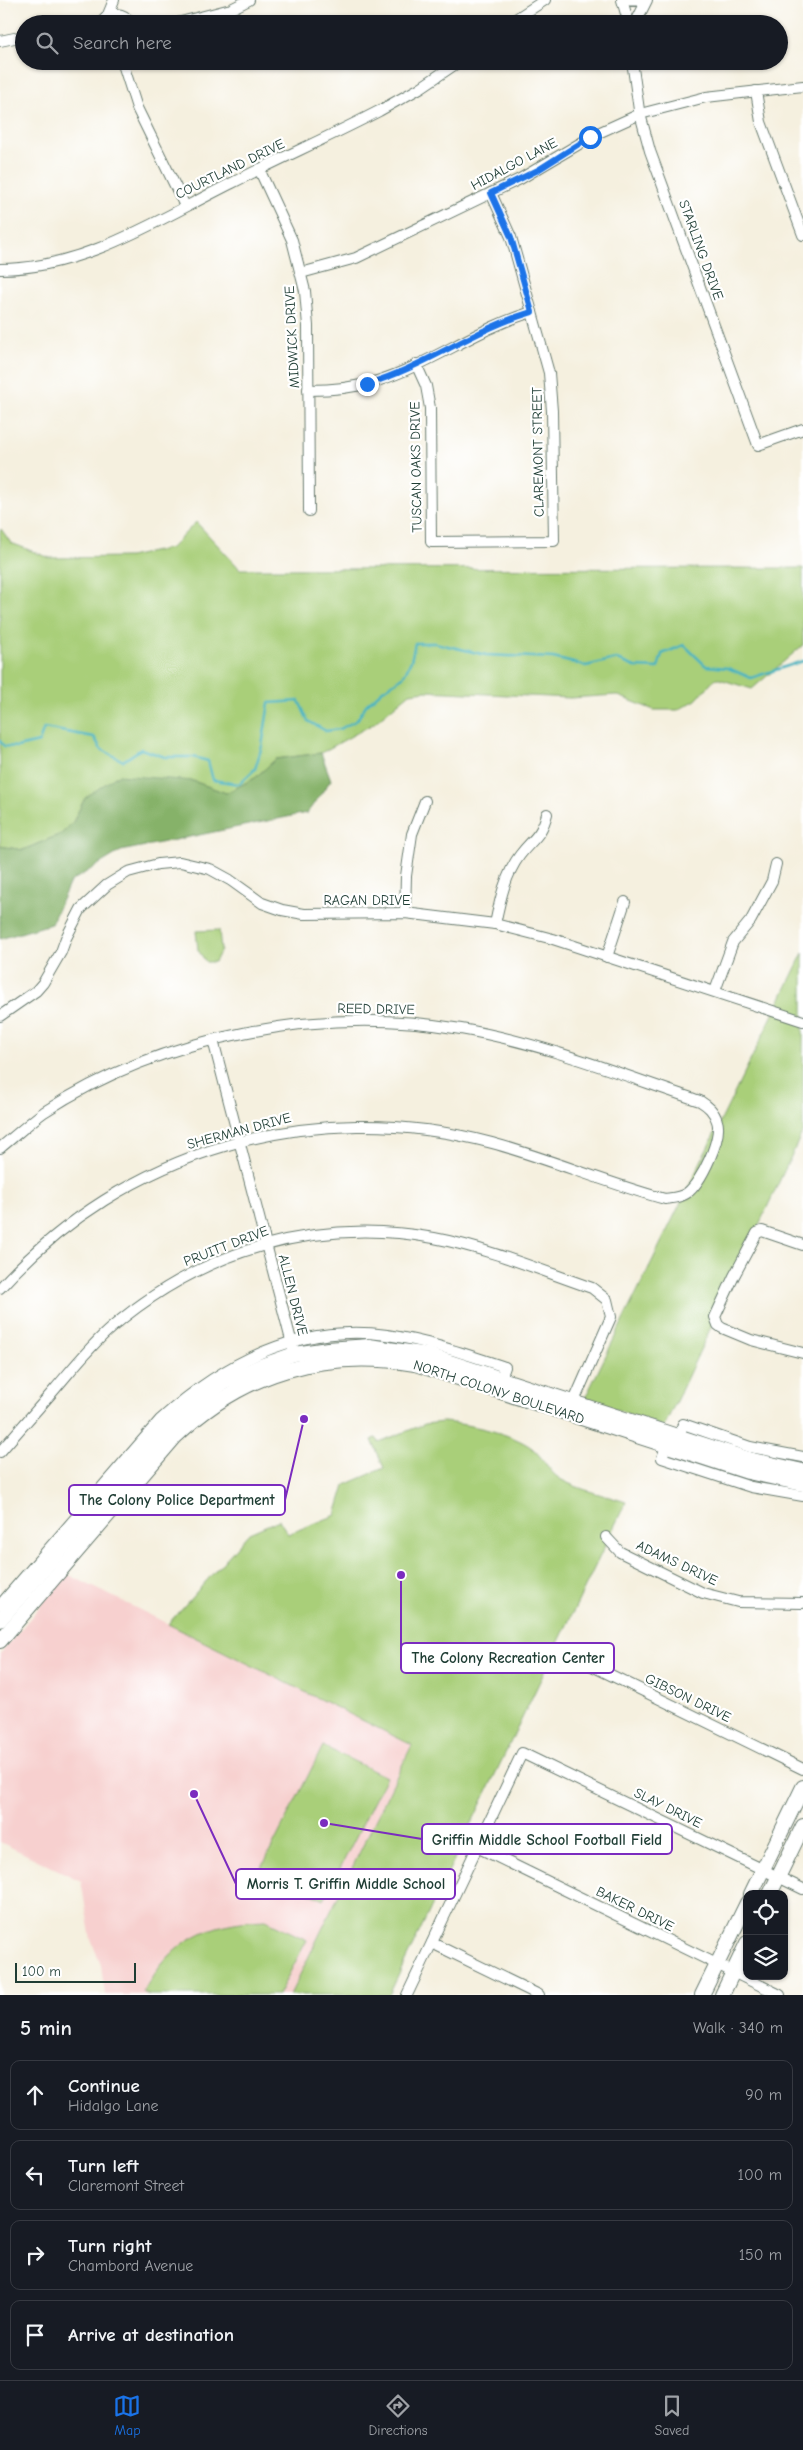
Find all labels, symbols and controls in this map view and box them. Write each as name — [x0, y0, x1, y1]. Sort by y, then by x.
search box — [15, 15, 788, 70]
icon: search — [33, 29, 61, 57]
text: Search here — [73, 32, 172, 54]
route start — [579, 126, 602, 149]
street label: HIDALGO LANE — [468, 134, 560, 194]
street label: COURTLAND DRIVE — [173, 135, 287, 203]
street label: STARLING DRIVE — [675, 198, 727, 302]
street label: MIDWICK DRIVE — [281, 285, 303, 389]
route end — [356, 373, 379, 396]
street label: CLAREMONT STREET — [528, 386, 548, 517]
street label: TUSCAN OAKS DRIVE — [406, 401, 426, 533]
street label: RAGAN DRIVE — [323, 892, 411, 909]
street label: REED DRIVE — [337, 1000, 415, 1018]
street label: SHERMAN DRIVE — [185, 1109, 293, 1153]
street label: PRUITT DRIVE — [181, 1222, 271, 1270]
street label: ALLEN DRIVE — [275, 1253, 311, 1337]
street label: NORTH COLONY BOULEVARD — [411, 1356, 587, 1428]
callout: The Colony Police Department — [69, 1485, 285, 1515]
text: The Colony Police Department — [79, 1491, 276, 1509]
street label: ADAMS DRIVE — [634, 1537, 720, 1589]
callout: The Colony Recreation Center — [401, 1643, 614, 1673]
text: The Colony Recreation Center — [412, 1649, 604, 1667]
street label: GIBSON DRIVE — [642, 1670, 734, 1726]
street label: SLAY DRIVE — [631, 1784, 705, 1832]
callout: Griffin Middle School Football Field — [422, 1824, 672, 1854]
text: Griffin Middle School Football Field — [432, 1831, 662, 1849]
callout: Morris T. Griffin Middle School — [236, 1869, 455, 1899]
text: Morris T. Griffin Middle School — [247, 1875, 445, 1893]
street label: BAKER DRIVE — [593, 1883, 677, 1935]
map controls — [743, 1890, 788, 1980]
button: locate — [743, 1890, 788, 1935]
button: layers — [743, 1935, 788, 1980]
scale bar — [15, 1960, 136, 1983]
text: 100 m — [22, 1963, 61, 1980]
text: 5 min — [20, 2016, 72, 2040]
text: Walk · 340 m — [693, 2019, 783, 2037]
text: Continue — [68, 2075, 140, 2097]
icon: ahead — [21, 2081, 49, 2109]
text: 90 m — [745, 2086, 782, 2104]
text: Hidalgo Lane — [68, 2097, 159, 2115]
text: Turn left — [68, 2155, 139, 2177]
icon: left — [21, 2161, 49, 2189]
text: 100 m — [738, 2166, 782, 2184]
text: Claremont Street — [68, 2177, 184, 2195]
text: Turn right — [68, 2235, 152, 2257]
icon: right — [21, 2241, 49, 2269]
text: 150 m — [739, 2246, 782, 2264]
text: Chambord Avenue — [68, 2257, 193, 2275]
icon: arrive — [21, 2321, 49, 2349]
text: Arrive at destination — [68, 2324, 234, 2346]
tab: Map — [113, 2392, 141, 2439]
tab: Directions — [368, 2392, 428, 2439]
tab: Saved — [655, 2392, 690, 2439]

